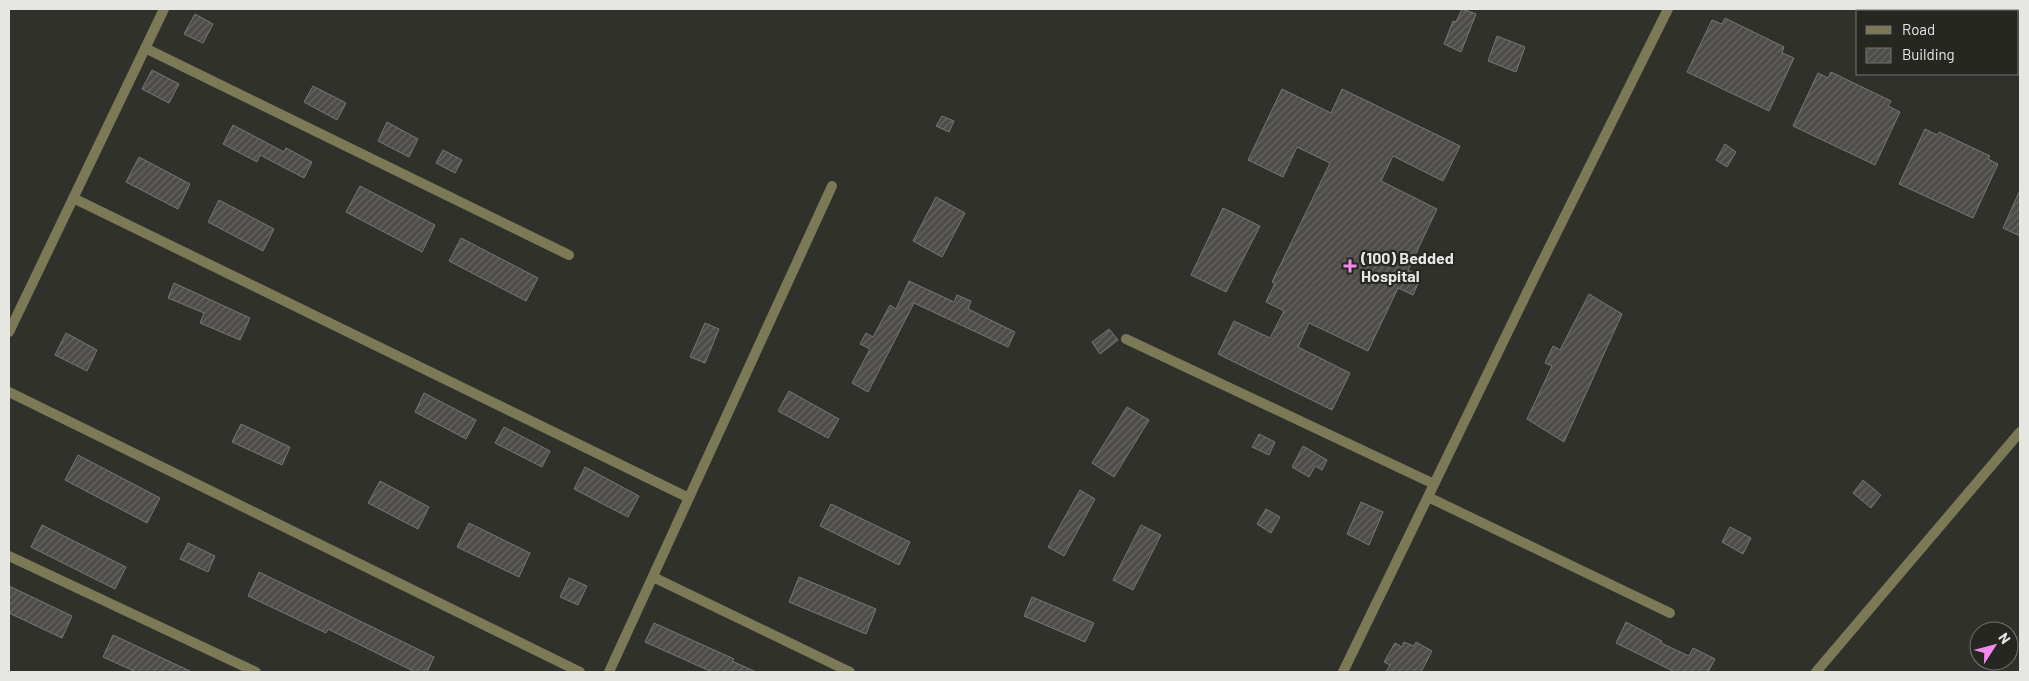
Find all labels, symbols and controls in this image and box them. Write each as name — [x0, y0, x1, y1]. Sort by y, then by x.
legend — [1856, 10, 2019, 75]
text: Road — [1902, 20, 1935, 38]
text: Building — [1902, 45, 1955, 63]
place label: (100) Bedded Hospital — [1360, 248, 1454, 285]
marker: (100) Bedded Hospital — [1343, 259, 1357, 273]
north arrow — [1969, 621, 2019, 671]
text: N — [1995, 629, 2015, 647]

